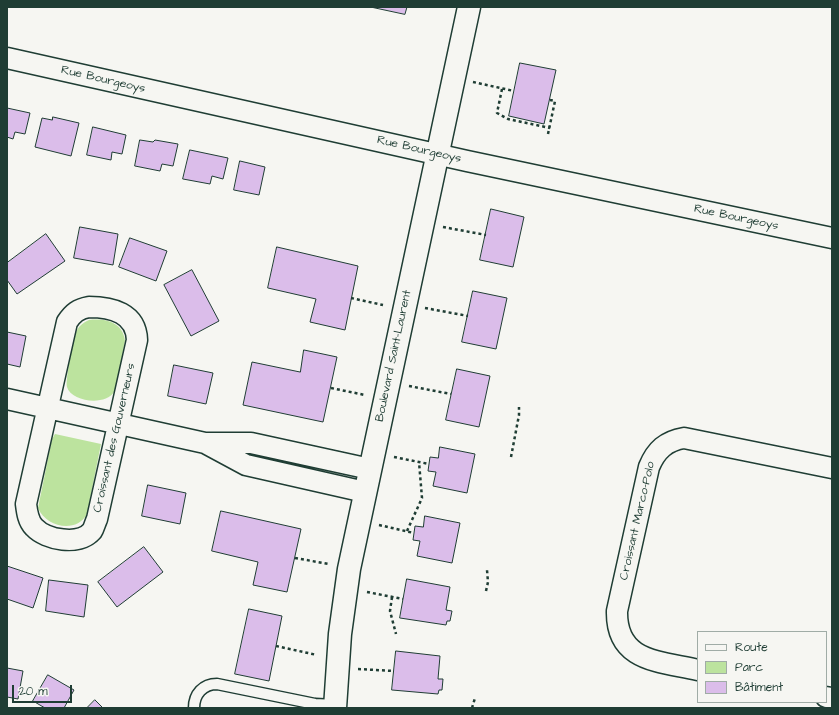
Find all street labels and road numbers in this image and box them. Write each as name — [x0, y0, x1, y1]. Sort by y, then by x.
street label: Rue Bourgeoys — [59, 63, 147, 97]
street label: Rue Bourgeoys — [375, 133, 463, 167]
street label: Rue Bourgeoys — [692, 202, 780, 234]
street label: Boulevard Saint-Laurent — [373, 289, 415, 423]
street label: Croissant des Gouverneurs — [91, 362, 139, 514]
street label: Croissant Marco-Polo — [617, 460, 659, 582]

